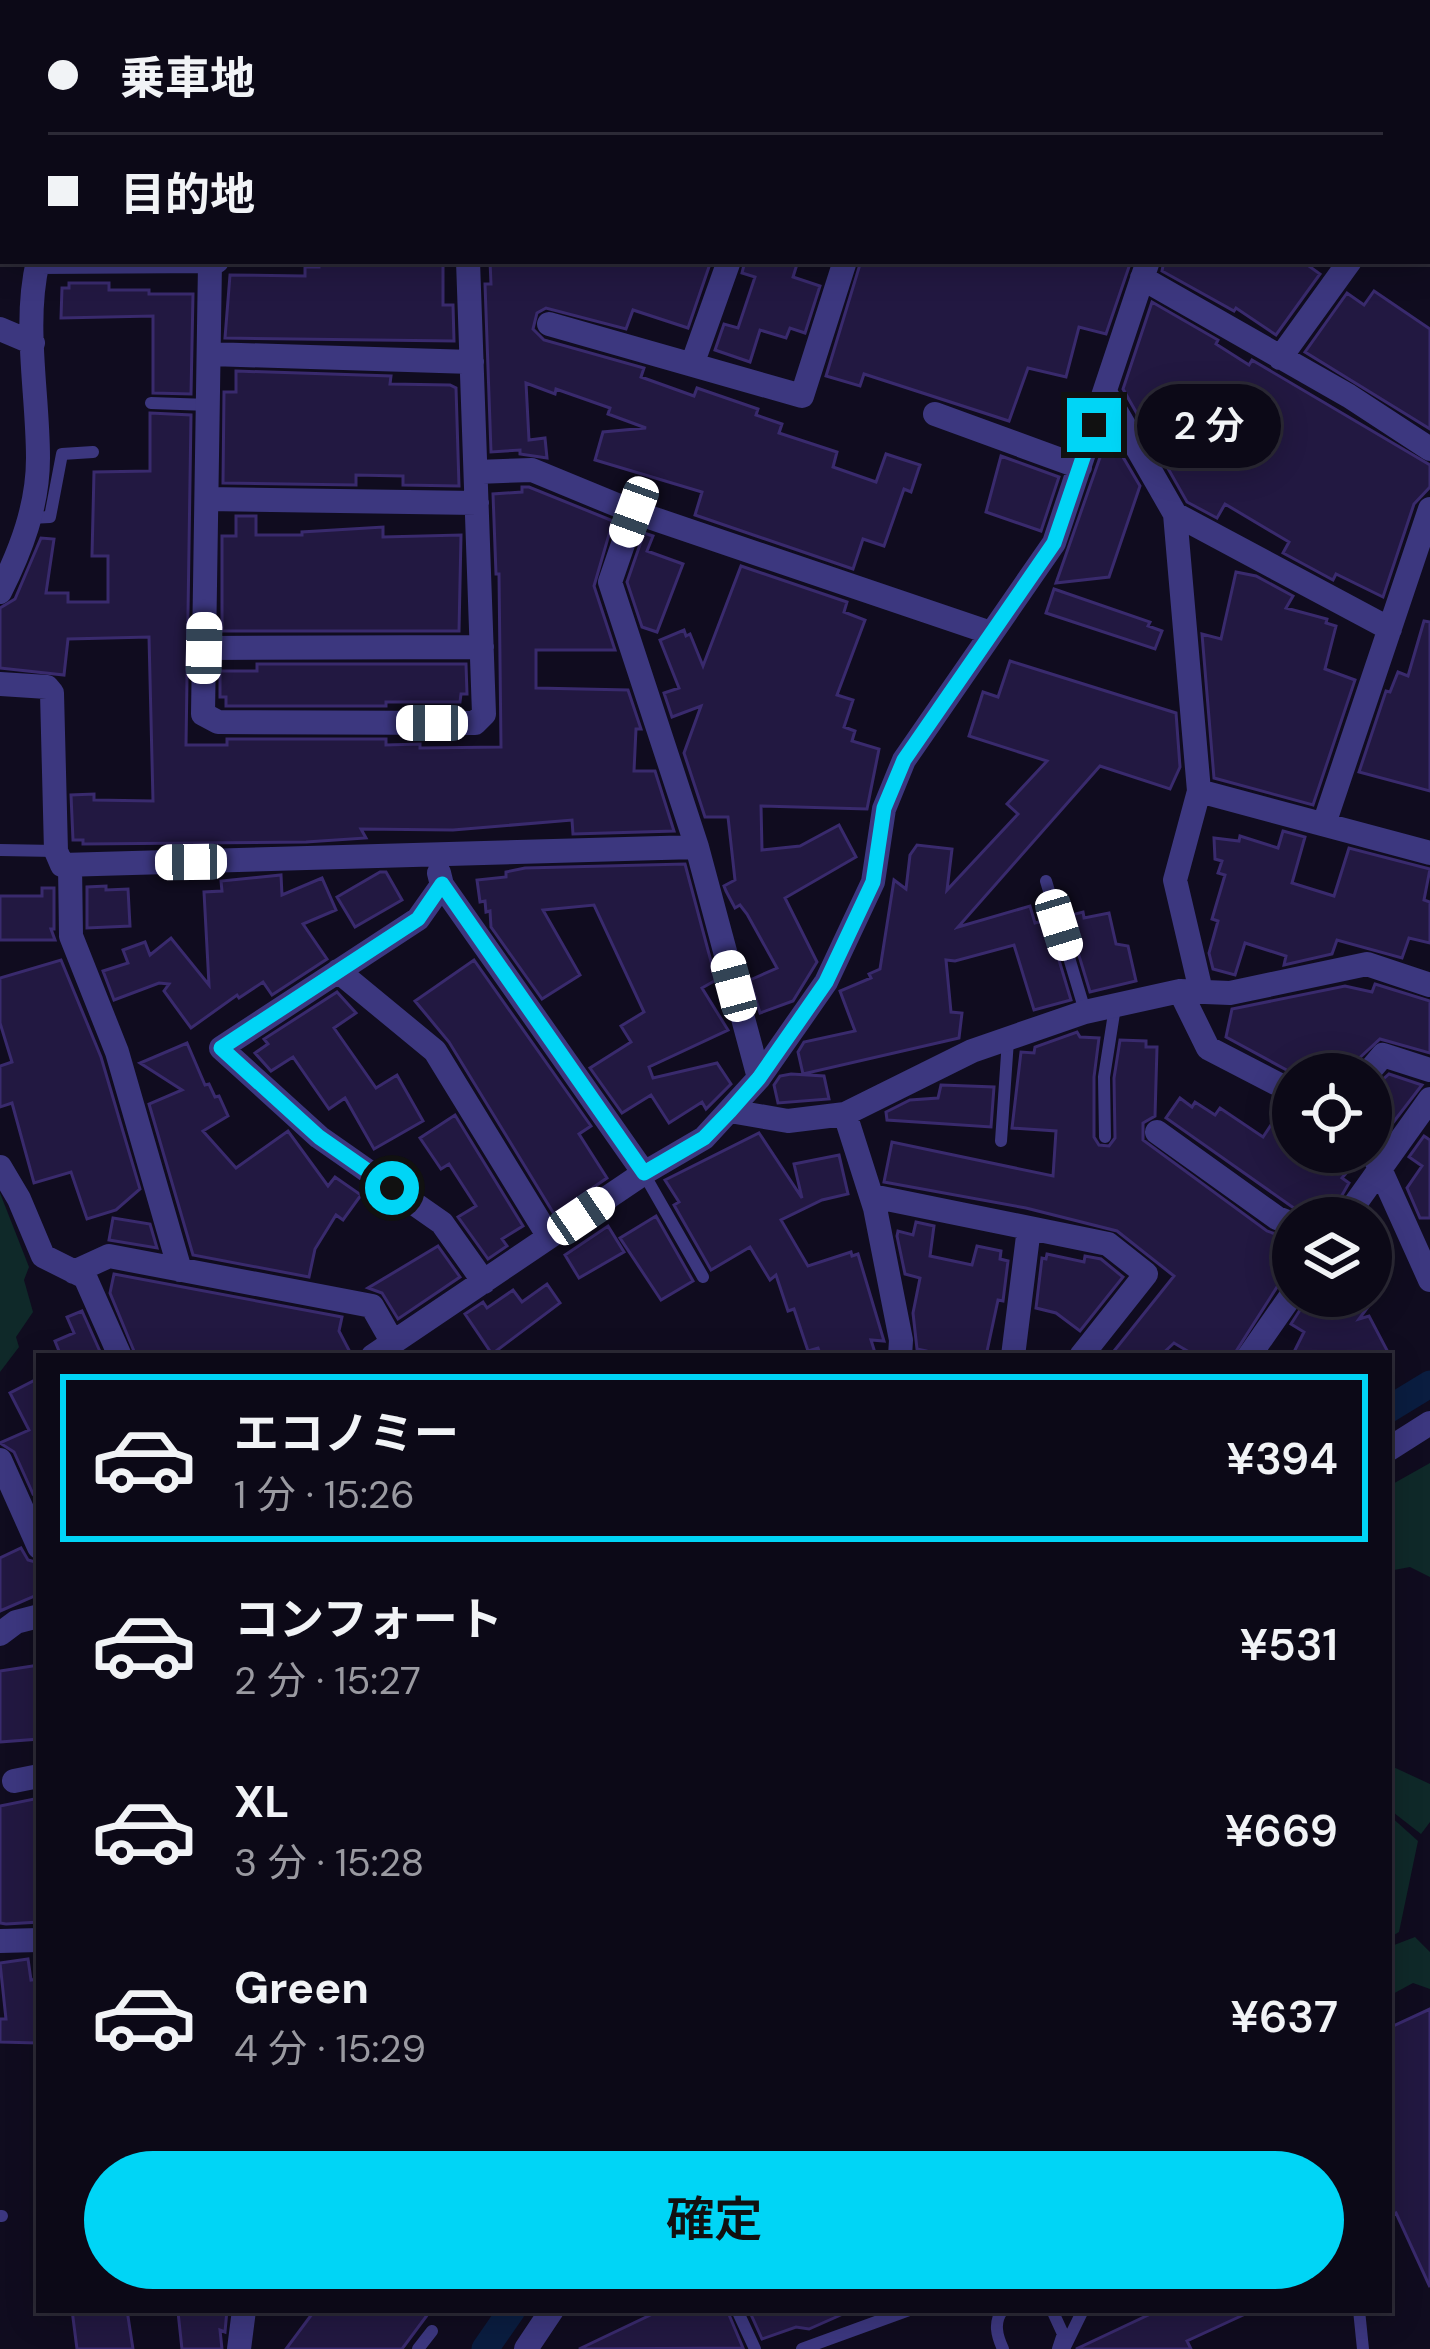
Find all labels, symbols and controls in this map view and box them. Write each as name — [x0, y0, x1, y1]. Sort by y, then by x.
text: 乗車地 — [120, 49, 255, 108]
text: 目的地 — [120, 165, 255, 224]
callout: 2 分 — [1136, 383, 1280, 467]
route end — [1067, 398, 1121, 452]
text: 2 分 — [1173, 400, 1245, 451]
car — [605, 472, 663, 552]
car — [185, 612, 223, 684]
car — [396, 705, 468, 741]
car — [155, 843, 227, 881]
car — [1031, 885, 1087, 965]
car — [707, 947, 761, 1025]
map controls — [1272, 1053, 1392, 1317]
button: locate — [1272, 1053, 1392, 1173]
route start — [365, 1161, 419, 1215]
car — [541, 1181, 621, 1251]
button: layers — [1272, 1197, 1392, 1317]
icon: car — [90, 1404, 198, 1512]
text: エコノミー — [234, 1404, 459, 1463]
text: ¥394 — [1226, 1429, 1338, 1488]
text: 1 分 · 15:26 — [234, 1469, 415, 1520]
icon: car — [90, 1590, 198, 1698]
text: コンフォート — [234, 1590, 503, 1649]
text: ¥531 — [1239, 1615, 1338, 1674]
text: 2 分 · 15:27 — [234, 1655, 421, 1706]
text: XL — [234, 1772, 289, 1831]
icon: car — [90, 1776, 198, 1884]
text: ¥669 — [1225, 1801, 1338, 1860]
text: 3 分 · 15:28 — [234, 1837, 424, 1888]
text: Green — [234, 1958, 369, 2017]
icon: car — [90, 1962, 198, 2070]
text: ¥637 — [1230, 1987, 1338, 2046]
text: 4 分 · 15:29 — [234, 2023, 426, 2074]
button: 確定 — [84, 2151, 1344, 2289]

